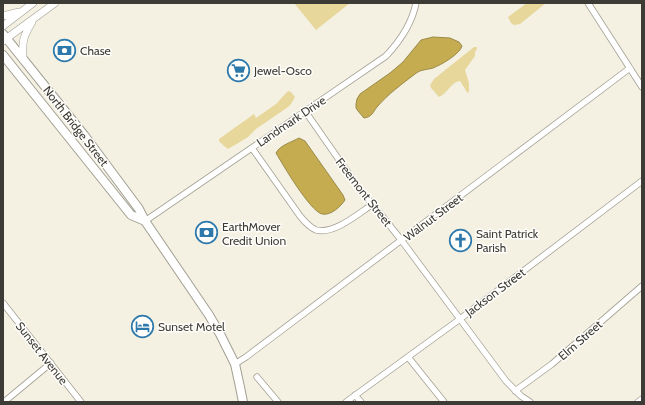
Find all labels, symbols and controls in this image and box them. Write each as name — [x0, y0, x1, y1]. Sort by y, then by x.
bank icon: Chase — [51, 37, 77, 63]
place label: Chase — [80, 43, 111, 58]
supermarket icon: Jewel-Osco — [225, 57, 251, 83]
place label: Jewel-Osco — [253, 63, 312, 78]
street label: North Bridge Street — [40, 83, 112, 169]
street label: Landmark Drive — [254, 92, 328, 150]
street label: Freemont Street — [333, 155, 395, 229]
street label: Walnut Street — [401, 190, 465, 244]
place label: EarthMover Credit Union — [222, 219, 286, 248]
bank icon: EarthMover Credit Union — [193, 220, 219, 246]
place label: Saint Patrick Parish — [476, 226, 539, 255]
church icon: Saint Patrick Parish — [447, 227, 473, 253]
street label: Jackson Street — [461, 265, 528, 320]
hotel icon: Sunset Motel — [129, 313, 155, 339]
street label: Elm Street — [555, 317, 605, 363]
street label: Sunset Avenue — [13, 318, 71, 388]
place label: Sunset Motel — [158, 319, 225, 334]

